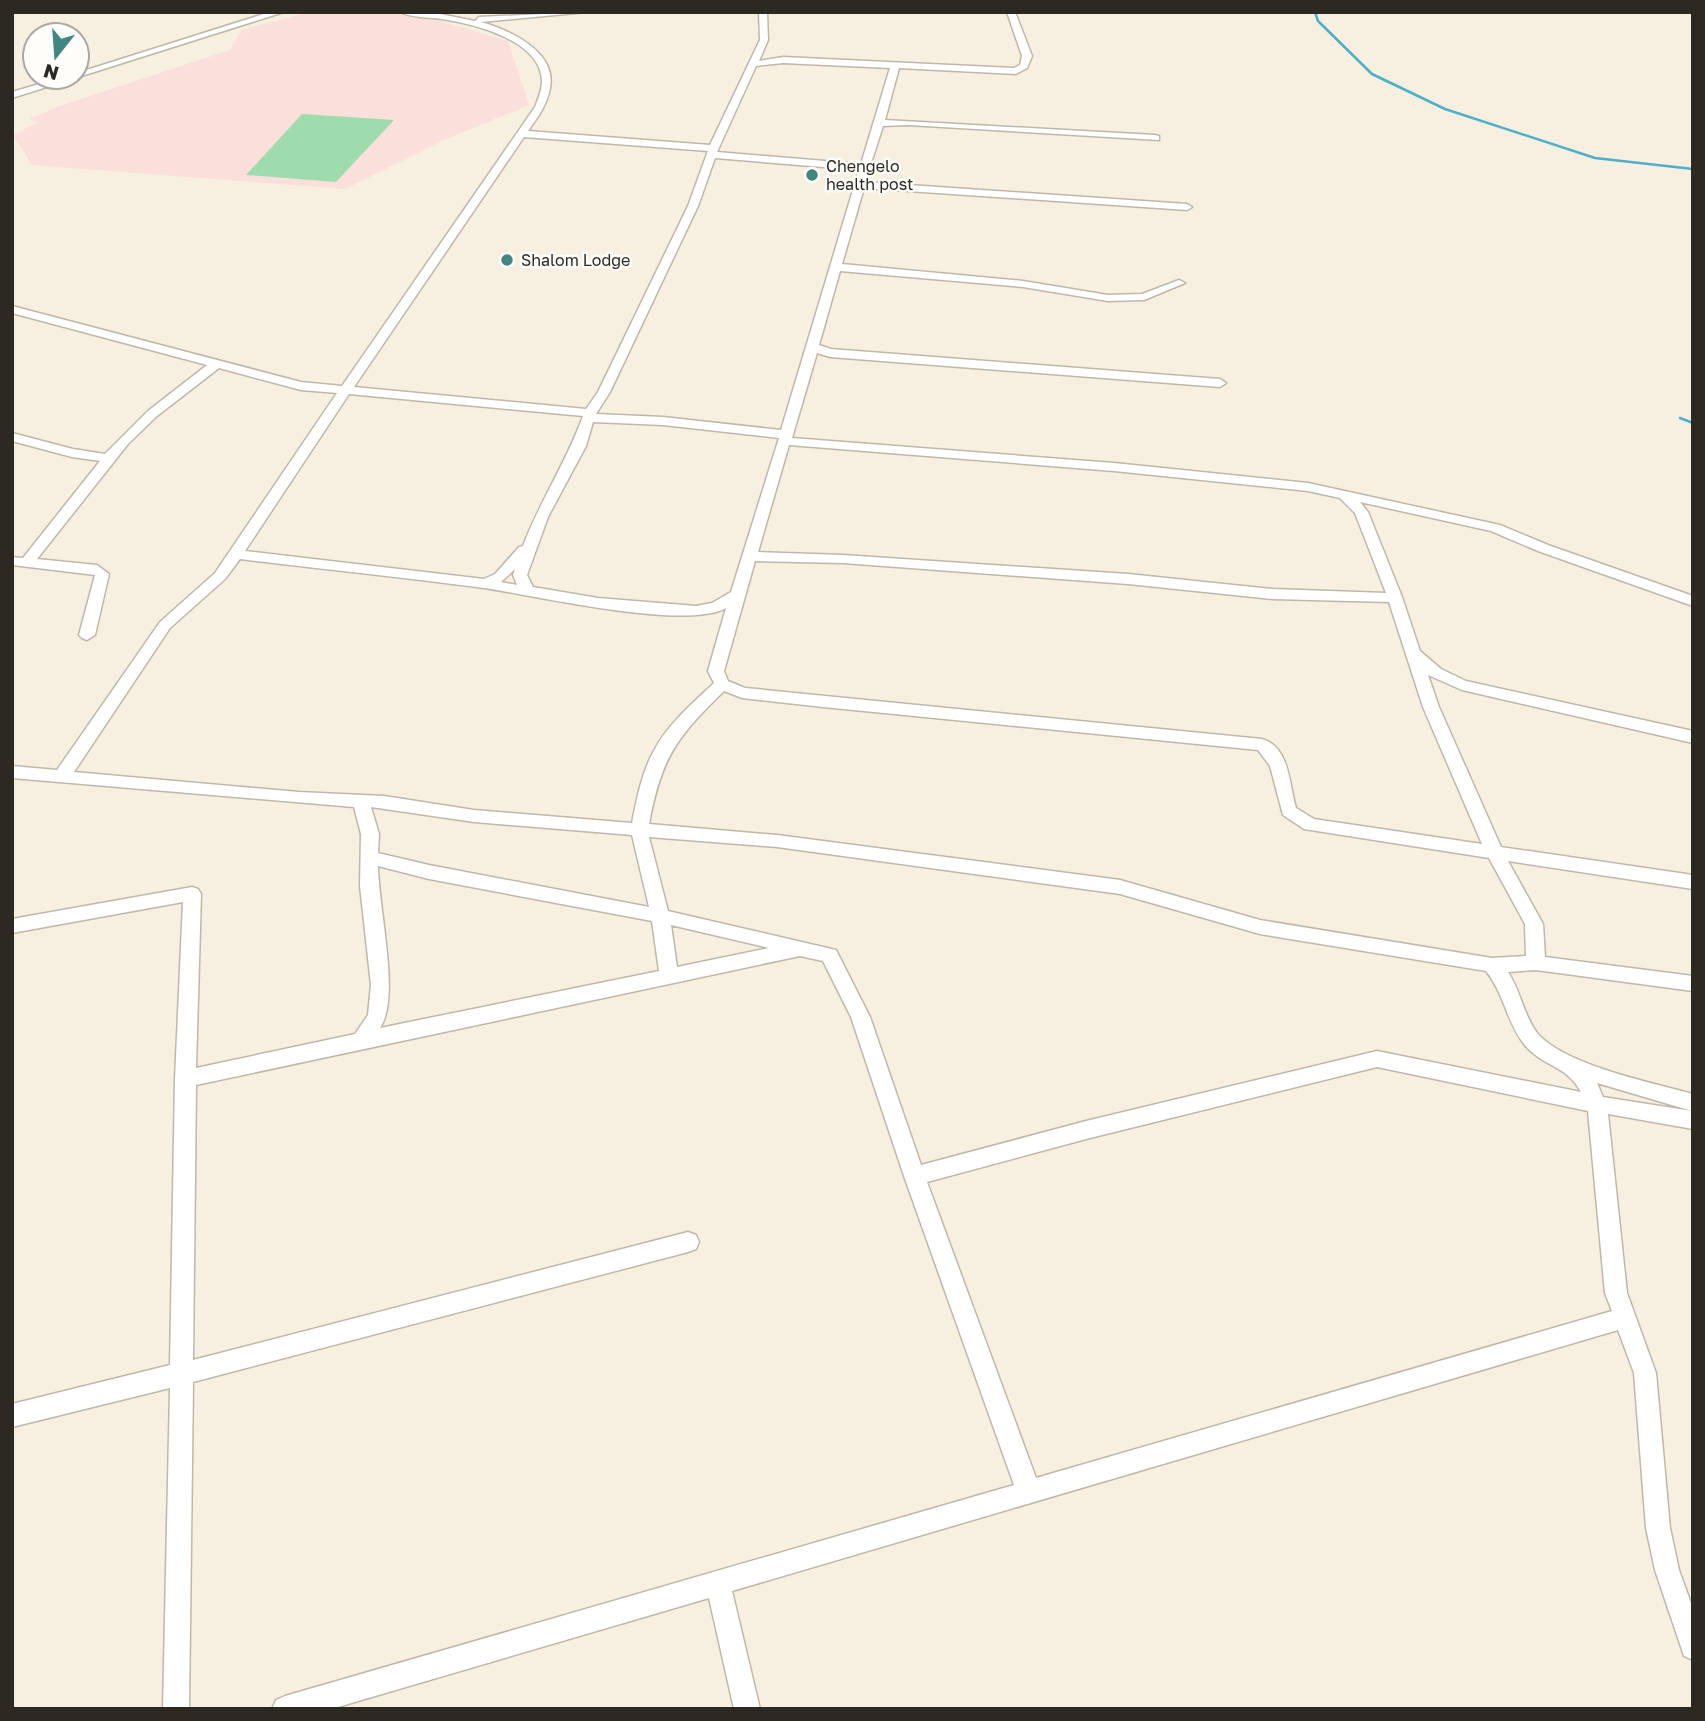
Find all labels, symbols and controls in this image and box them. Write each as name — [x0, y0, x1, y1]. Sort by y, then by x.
north arrow — [21, 21, 91, 91]
text: N — [41, 60, 61, 86]
place label: Chengelo health post — [826, 156, 914, 194]
marker: Chengelo health post — [804, 167, 820, 183]
place label: Shalom Lodge — [521, 250, 630, 270]
marker: Shalom Lodge — [499, 252, 515, 268]

